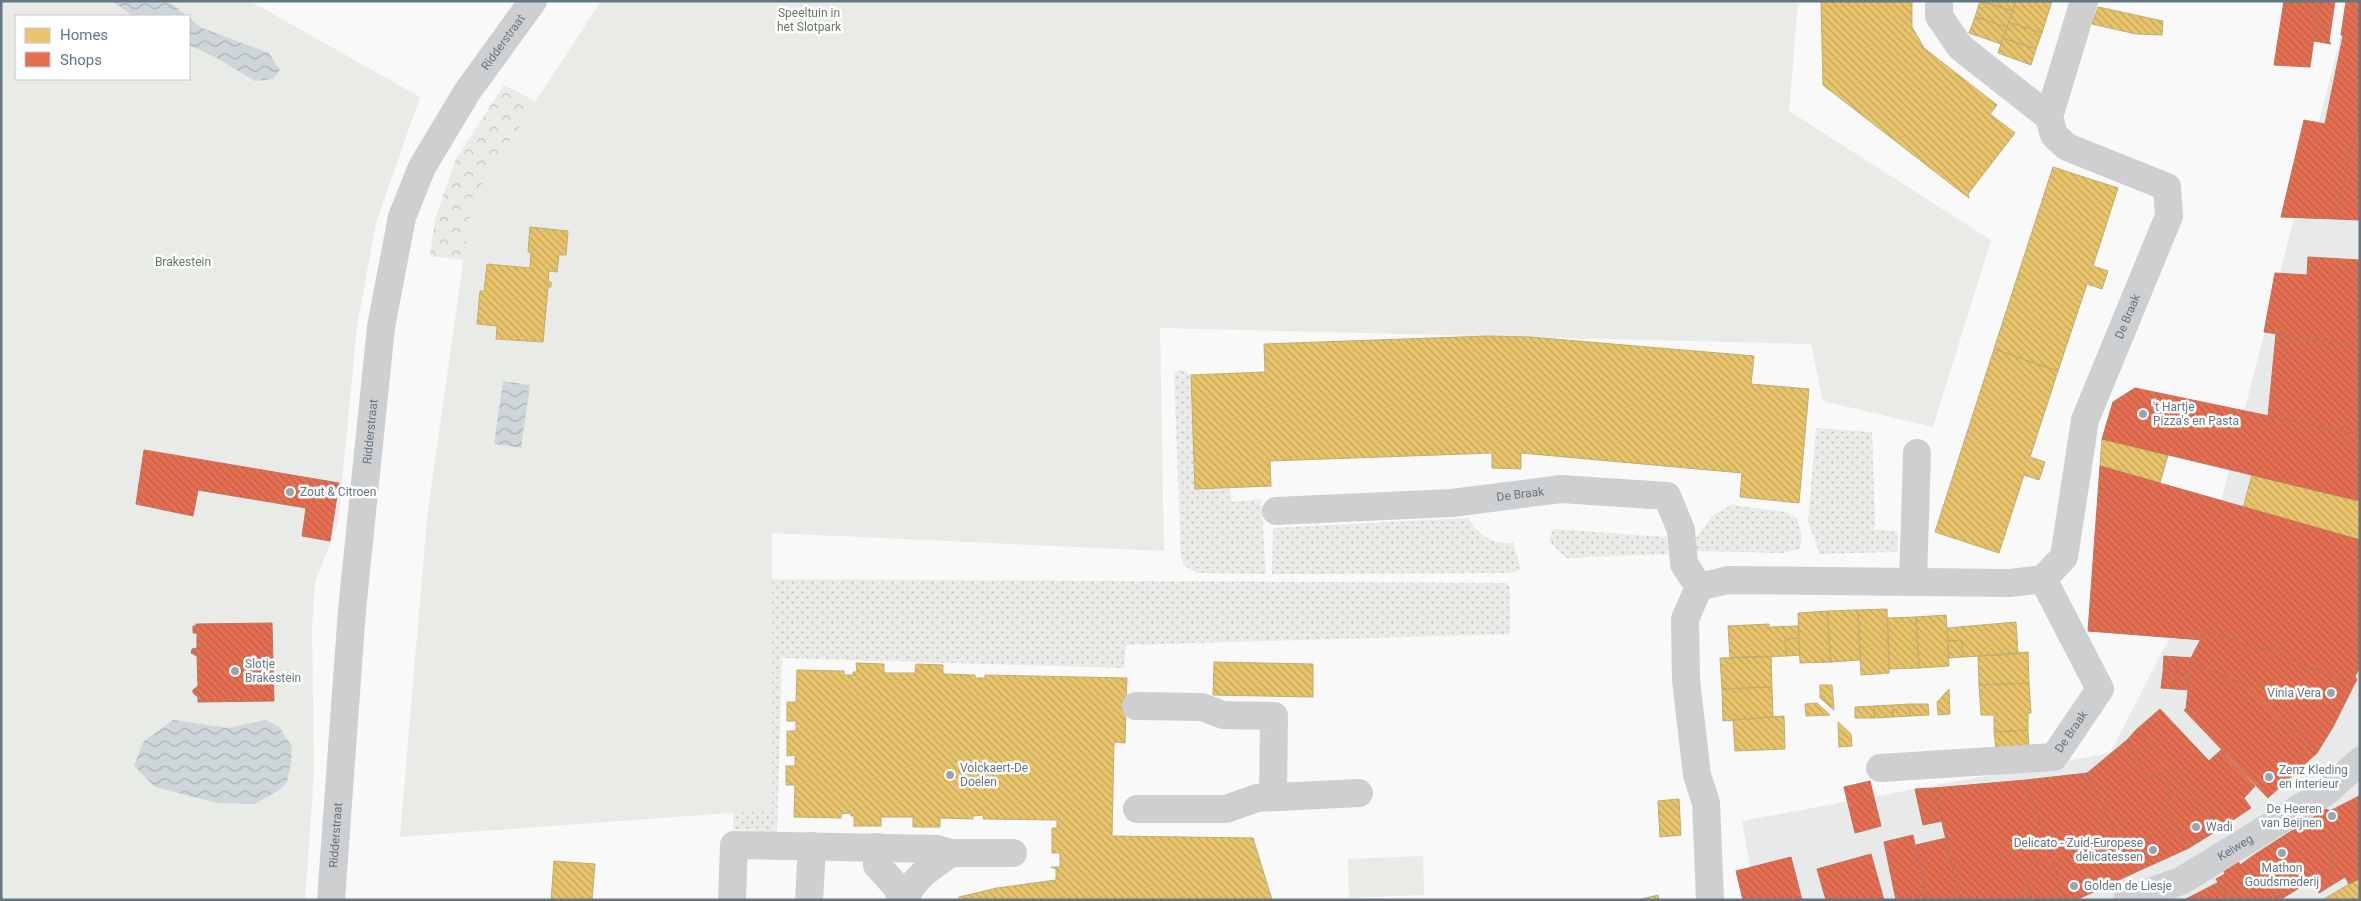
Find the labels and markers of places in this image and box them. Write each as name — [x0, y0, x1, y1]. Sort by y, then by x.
place label: 't Hartje Pizza's en Pasta — [2153, 400, 2239, 428]
marker: 't Hartje Pizza's en Pasta — [2137, 408, 2149, 420]
place label: Zout & Citroen — [300, 485, 376, 499]
marker: Zout & Citroen — [284, 486, 296, 498]
place label: Slotje Brakestein — [245, 657, 301, 685]
marker: Slotje Brakestein — [229, 665, 241, 677]
place label: Vinia Vera — [2267, 686, 2321, 700]
marker: Vinia Vera — [2325, 687, 2337, 699]
place label: Volckaert-De Doelen — [960, 761, 1028, 789]
place label: Zenz Kleding en interieur — [2279, 763, 2348, 791]
marker: Volckaert-De Doelen — [944, 769, 956, 781]
marker: Zenz Kleding en interieur — [2263, 771, 2275, 783]
place label: De Heeren van Beijnen — [2261, 802, 2322, 830]
marker: De Heeren van Beijnen — [2326, 810, 2338, 822]
place label: Wadi — [2206, 820, 2233, 834]
marker: Wadi — [2190, 821, 2202, 833]
place label: Delicato - Zuid-Europese delicatessen — [2014, 836, 2143, 864]
marker: Delicato - Zuid-Europese delicatessen — [2147, 844, 2159, 856]
marker: Mathon Goudsmederij — [2276, 847, 2288, 859]
place label: Mathon Goudsmederij — [2245, 861, 2319, 889]
place label: Golden de Liesje — [2084, 879, 2172, 893]
marker: Golden de Liesje — [2068, 880, 2080, 892]

